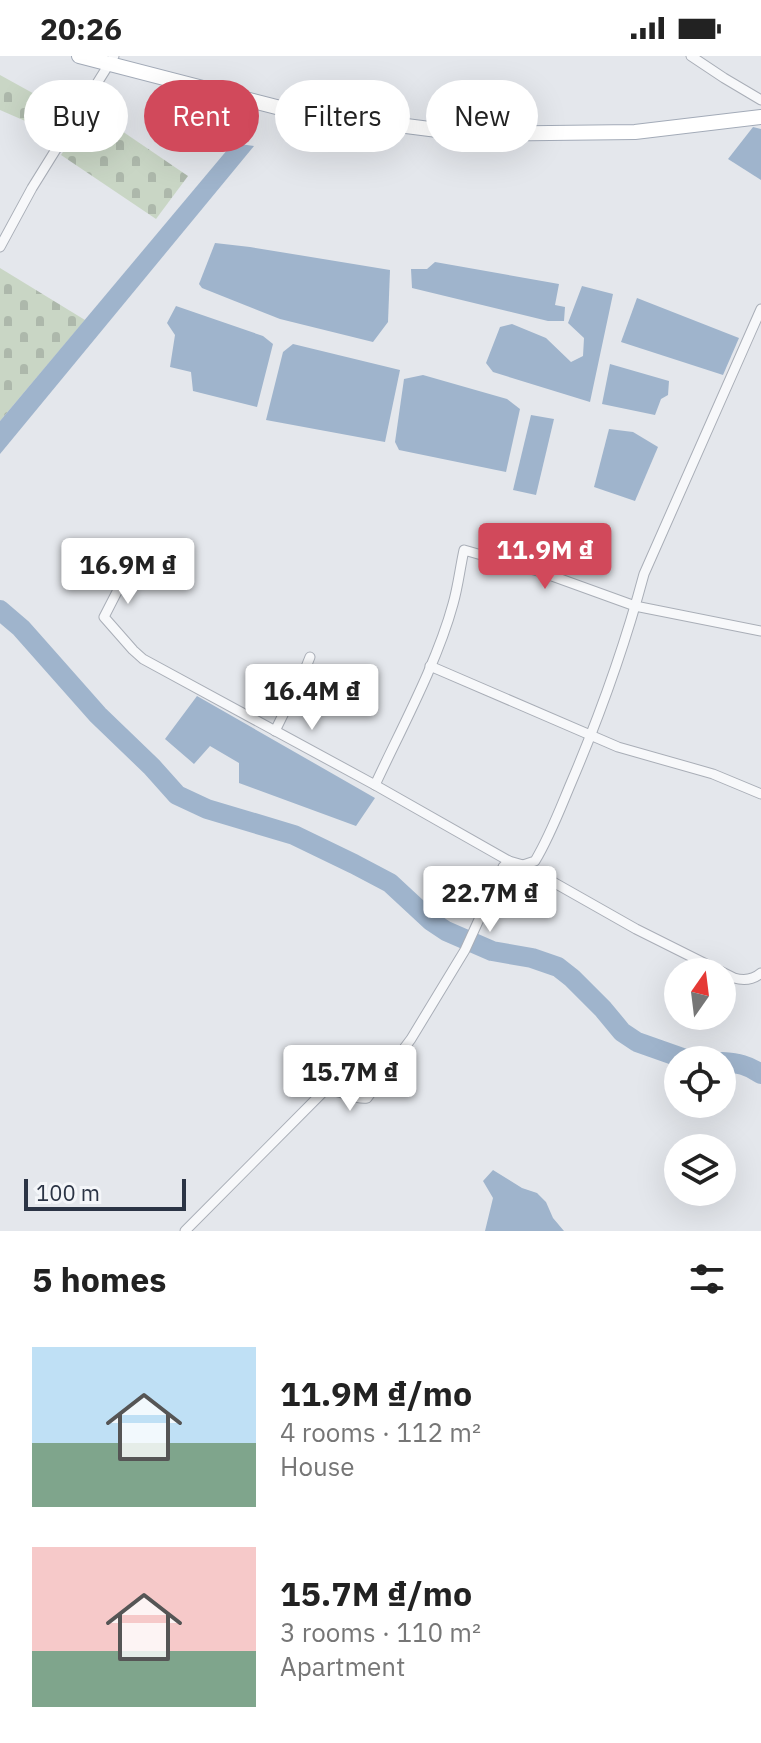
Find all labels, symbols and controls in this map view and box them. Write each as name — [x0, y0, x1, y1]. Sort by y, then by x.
text: 20:26 — [40, 9, 122, 48]
chip: Buy — [24, 80, 128, 152]
chip: Rent — [144, 80, 259, 152]
chip: Filters — [275, 80, 410, 152]
chip: New — [426, 80, 538, 152]
pin: 11.9M ₫ — [471, 523, 619, 591]
text: 11.9M ₫ — [496, 532, 594, 566]
pin: 16.9M ₫ — [54, 538, 202, 606]
text: 16.9M ₫ — [79, 547, 177, 581]
pin: 16.4M ₫ — [238, 664, 386, 732]
text: 16.4M ₫ — [263, 673, 361, 707]
pin: 22.7M ₫ — [416, 866, 564, 934]
text: 22.7M ₫ — [441, 875, 539, 909]
north arrow — [664, 958, 736, 1030]
map controls — [664, 958, 736, 1206]
pin: 15.7M ₫ — [276, 1045, 424, 1113]
button: locate — [664, 1046, 736, 1118]
text: 15.7M ₫ — [301, 1054, 399, 1088]
button: layers — [664, 1134, 736, 1206]
scale bar — [24, 1175, 186, 1211]
text: 100 m — [36, 1178, 100, 1207]
text: 5 homes — [32, 1257, 167, 1301]
icon: filters — [685, 1257, 729, 1301]
text: 11.9M ₫/mo — [280, 1371, 472, 1415]
icon: home — [96, 1379, 192, 1475]
text: 4 rooms · 112 m² — [280, 1415, 481, 1449]
text: House — [280, 1449, 355, 1483]
text: 15.7M ₫/mo — [280, 1571, 472, 1615]
icon: home — [96, 1579, 192, 1675]
text: 3 rooms · 110 m² — [280, 1615, 481, 1649]
text: Apartment — [280, 1649, 405, 1683]

